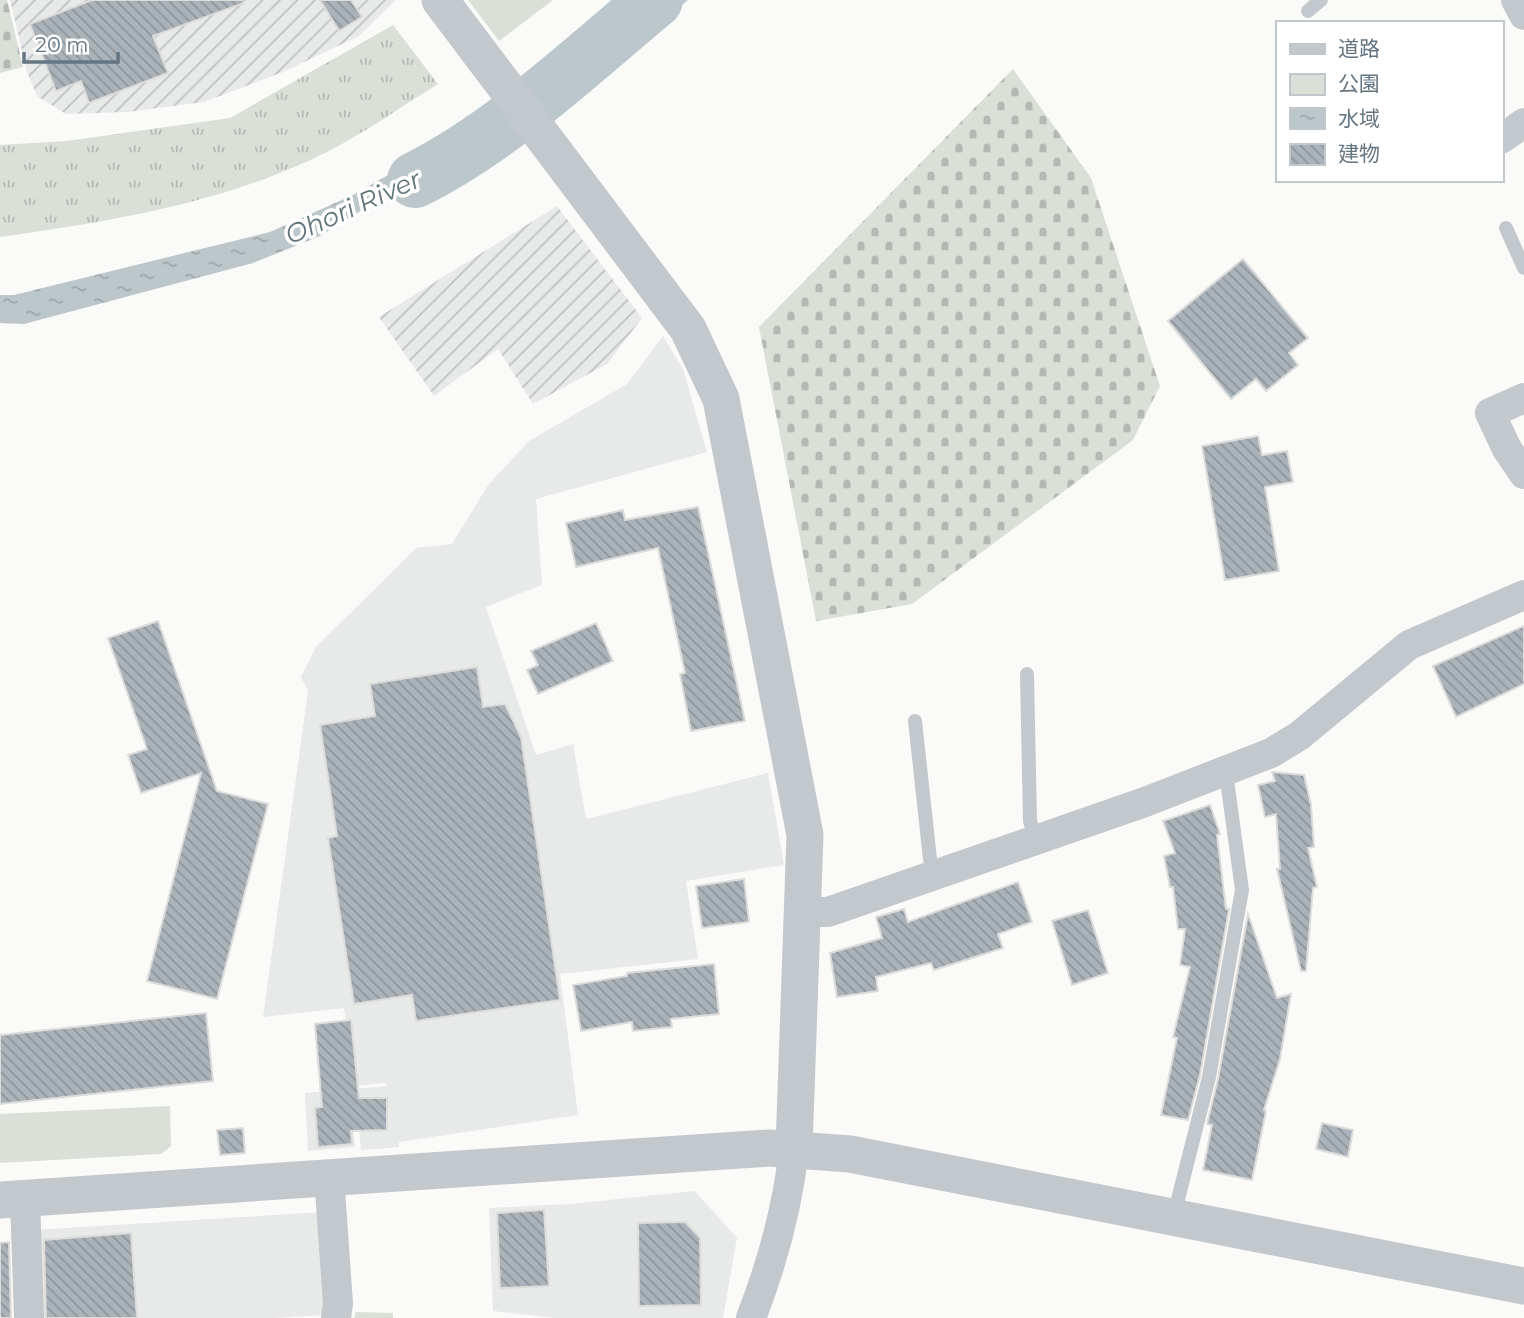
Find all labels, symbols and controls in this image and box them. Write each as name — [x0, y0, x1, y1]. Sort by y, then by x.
scale bar — [24, 21, 119, 65]
legend — [1276, 21, 1503, 182]
text: 20 m — [35, 32, 89, 57]
text: 道路 — [1338, 36, 1380, 61]
text: 公園 — [1338, 71, 1380, 96]
text: 水域 — [1338, 106, 1380, 131]
text: 建物 — [1338, 141, 1380, 166]
water label: Ohori River — [280, 163, 426, 251]

